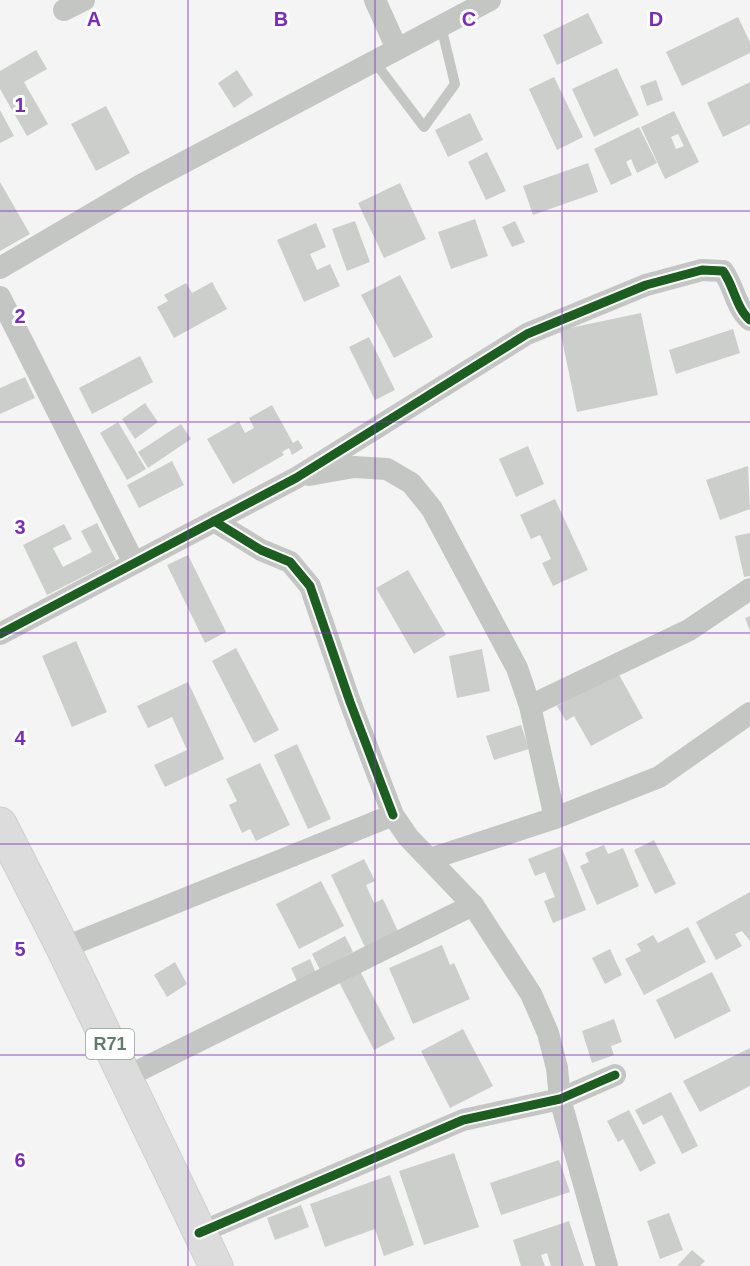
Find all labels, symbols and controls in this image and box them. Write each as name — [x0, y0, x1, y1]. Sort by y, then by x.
text: A — [87, 8, 101, 30]
text: B — [274, 8, 288, 30]
text: C — [462, 8, 476, 30]
text: D — [649, 8, 663, 30]
text: 1 — [14, 94, 26, 116]
text: 2 — [14, 305, 26, 327]
text: 3 — [14, 516, 26, 538]
text: 4 — [14, 727, 26, 749]
text: 5 — [14, 938, 26, 960]
road number: R71 — [86, 1029, 134, 1059]
text: 6 — [14, 1149, 26, 1171]

